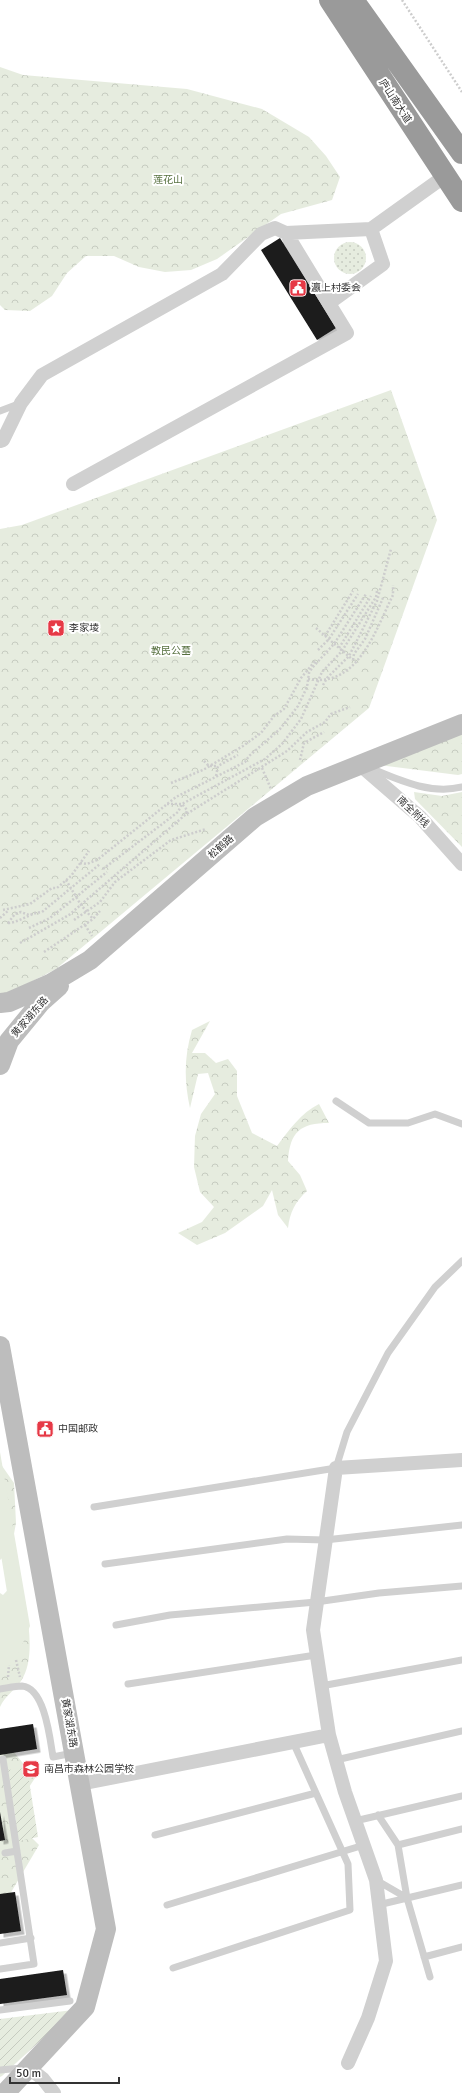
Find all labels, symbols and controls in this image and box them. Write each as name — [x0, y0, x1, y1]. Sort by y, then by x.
street label: 庐山南大道 — [376, 77, 414, 125]
park label: 莲花山 — [153, 174, 183, 186]
public building icon: 瀛上村委会 — [288, 278, 308, 298]
place label: 瀛上村委会 — [311, 282, 361, 294]
place icon: 李家堎 — [46, 618, 66, 638]
place label: 李家堎 — [69, 622, 99, 634]
park label: 教民公墓 — [151, 645, 191, 657]
street label: 南全附线 — [394, 794, 432, 830]
street label: 松鹤路 — [206, 833, 236, 861]
street label: 黄家湖东路 — [9, 994, 51, 1040]
public building icon: 中国邮政 — [35, 1419, 55, 1439]
place label: 中国邮政 — [58, 1423, 98, 1435]
street label: 黄家湖东路 — [59, 1697, 79, 1749]
school or university icon: 南昌市森林公园学校 — [21, 1759, 41, 1779]
place label: 南昌市森林公园学校 — [44, 1763, 134, 1775]
scale bar — [10, 2059, 119, 2085]
text: 50 m — [16, 2066, 41, 2081]

